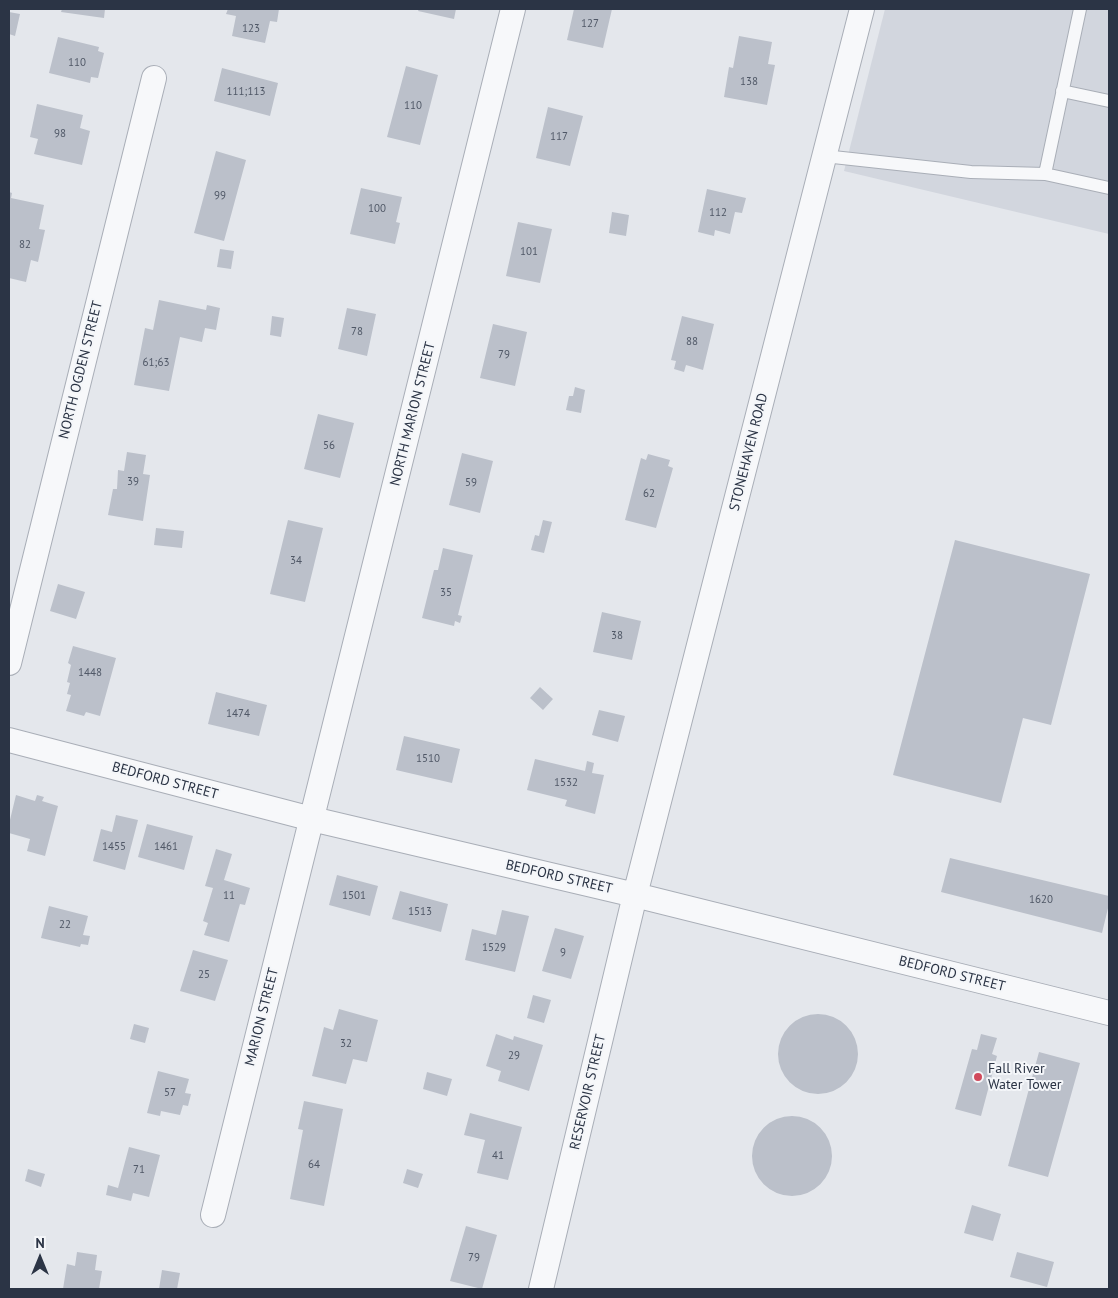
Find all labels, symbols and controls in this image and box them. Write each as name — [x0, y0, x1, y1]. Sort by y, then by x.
house number: 127 — [581, 17, 599, 31]
house number: 123 — [242, 22, 260, 36]
house number: 110 — [68, 56, 86, 70]
house number: 138 — [740, 75, 758, 89]
house number: 111;113 — [227, 85, 265, 99]
house number: 110 — [404, 99, 422, 113]
house number: 98 — [54, 127, 66, 141]
house number: 117 — [550, 130, 568, 144]
house number: 99 — [214, 189, 226, 203]
house number: 100 — [368, 202, 386, 216]
house number: 112 — [709, 206, 727, 220]
house number: 82 — [19, 238, 31, 252]
house number: 101 — [520, 245, 538, 259]
street label: NORTH OGDEN STREET — [56, 299, 106, 441]
house number: 78 — [351, 325, 363, 339]
house number: 88 — [686, 335, 698, 349]
street label: NORTH MARION STREET — [387, 340, 439, 488]
house number: 79 — [498, 348, 510, 362]
house number: 61;63 — [143, 356, 169, 370]
street label: STONEHAVEN ROAD — [726, 391, 772, 513]
house number: 56 — [323, 439, 335, 453]
house number: 39 — [127, 475, 139, 489]
house number: 59 — [465, 476, 477, 490]
house number: 62 — [643, 487, 655, 501]
house number: 34 — [290, 554, 302, 568]
house number: 35 — [440, 586, 452, 600]
house number: 38 — [611, 629, 623, 643]
house number: 1448 — [78, 666, 102, 680]
house number: 1474 — [226, 707, 250, 721]
house number: 1510 — [416, 752, 440, 766]
street label: BEDFORD STREET — [110, 759, 220, 803]
house number: 1532 — [554, 776, 578, 790]
house number: 1455 — [102, 840, 126, 854]
house number: 1461 — [154, 840, 178, 854]
street label: BEDFORD STREET — [504, 857, 614, 897]
house number: 11 — [223, 889, 235, 903]
house number: 1501 — [342, 889, 366, 903]
house number: 1620 — [1029, 893, 1053, 907]
house number: 1513 — [408, 905, 432, 919]
house number: 22 — [59, 918, 71, 932]
house number: 1529 — [482, 941, 506, 955]
house number: 9 — [560, 946, 566, 960]
street label: BEDFORD STREET — [897, 953, 1007, 995]
street label: MARION STREET — [242, 966, 282, 1068]
house number: 25 — [198, 968, 210, 982]
street label: RESERVOIR STREET — [567, 1033, 609, 1151]
house number: 32 — [340, 1037, 352, 1051]
house number: 29 — [508, 1049, 520, 1063]
place label: Fall River Water Tower — [988, 1061, 1061, 1094]
marker: Fall River Water Tower — [972, 1071, 984, 1083]
house number: 57 — [164, 1086, 176, 1100]
house number: 41 — [492, 1149, 504, 1163]
house number: 64 — [308, 1158, 320, 1172]
house number: 71 — [133, 1163, 145, 1177]
north arrow — [15, 1233, 65, 1283]
text: N — [35, 1234, 45, 1252]
house number: 79 — [468, 1251, 480, 1265]

